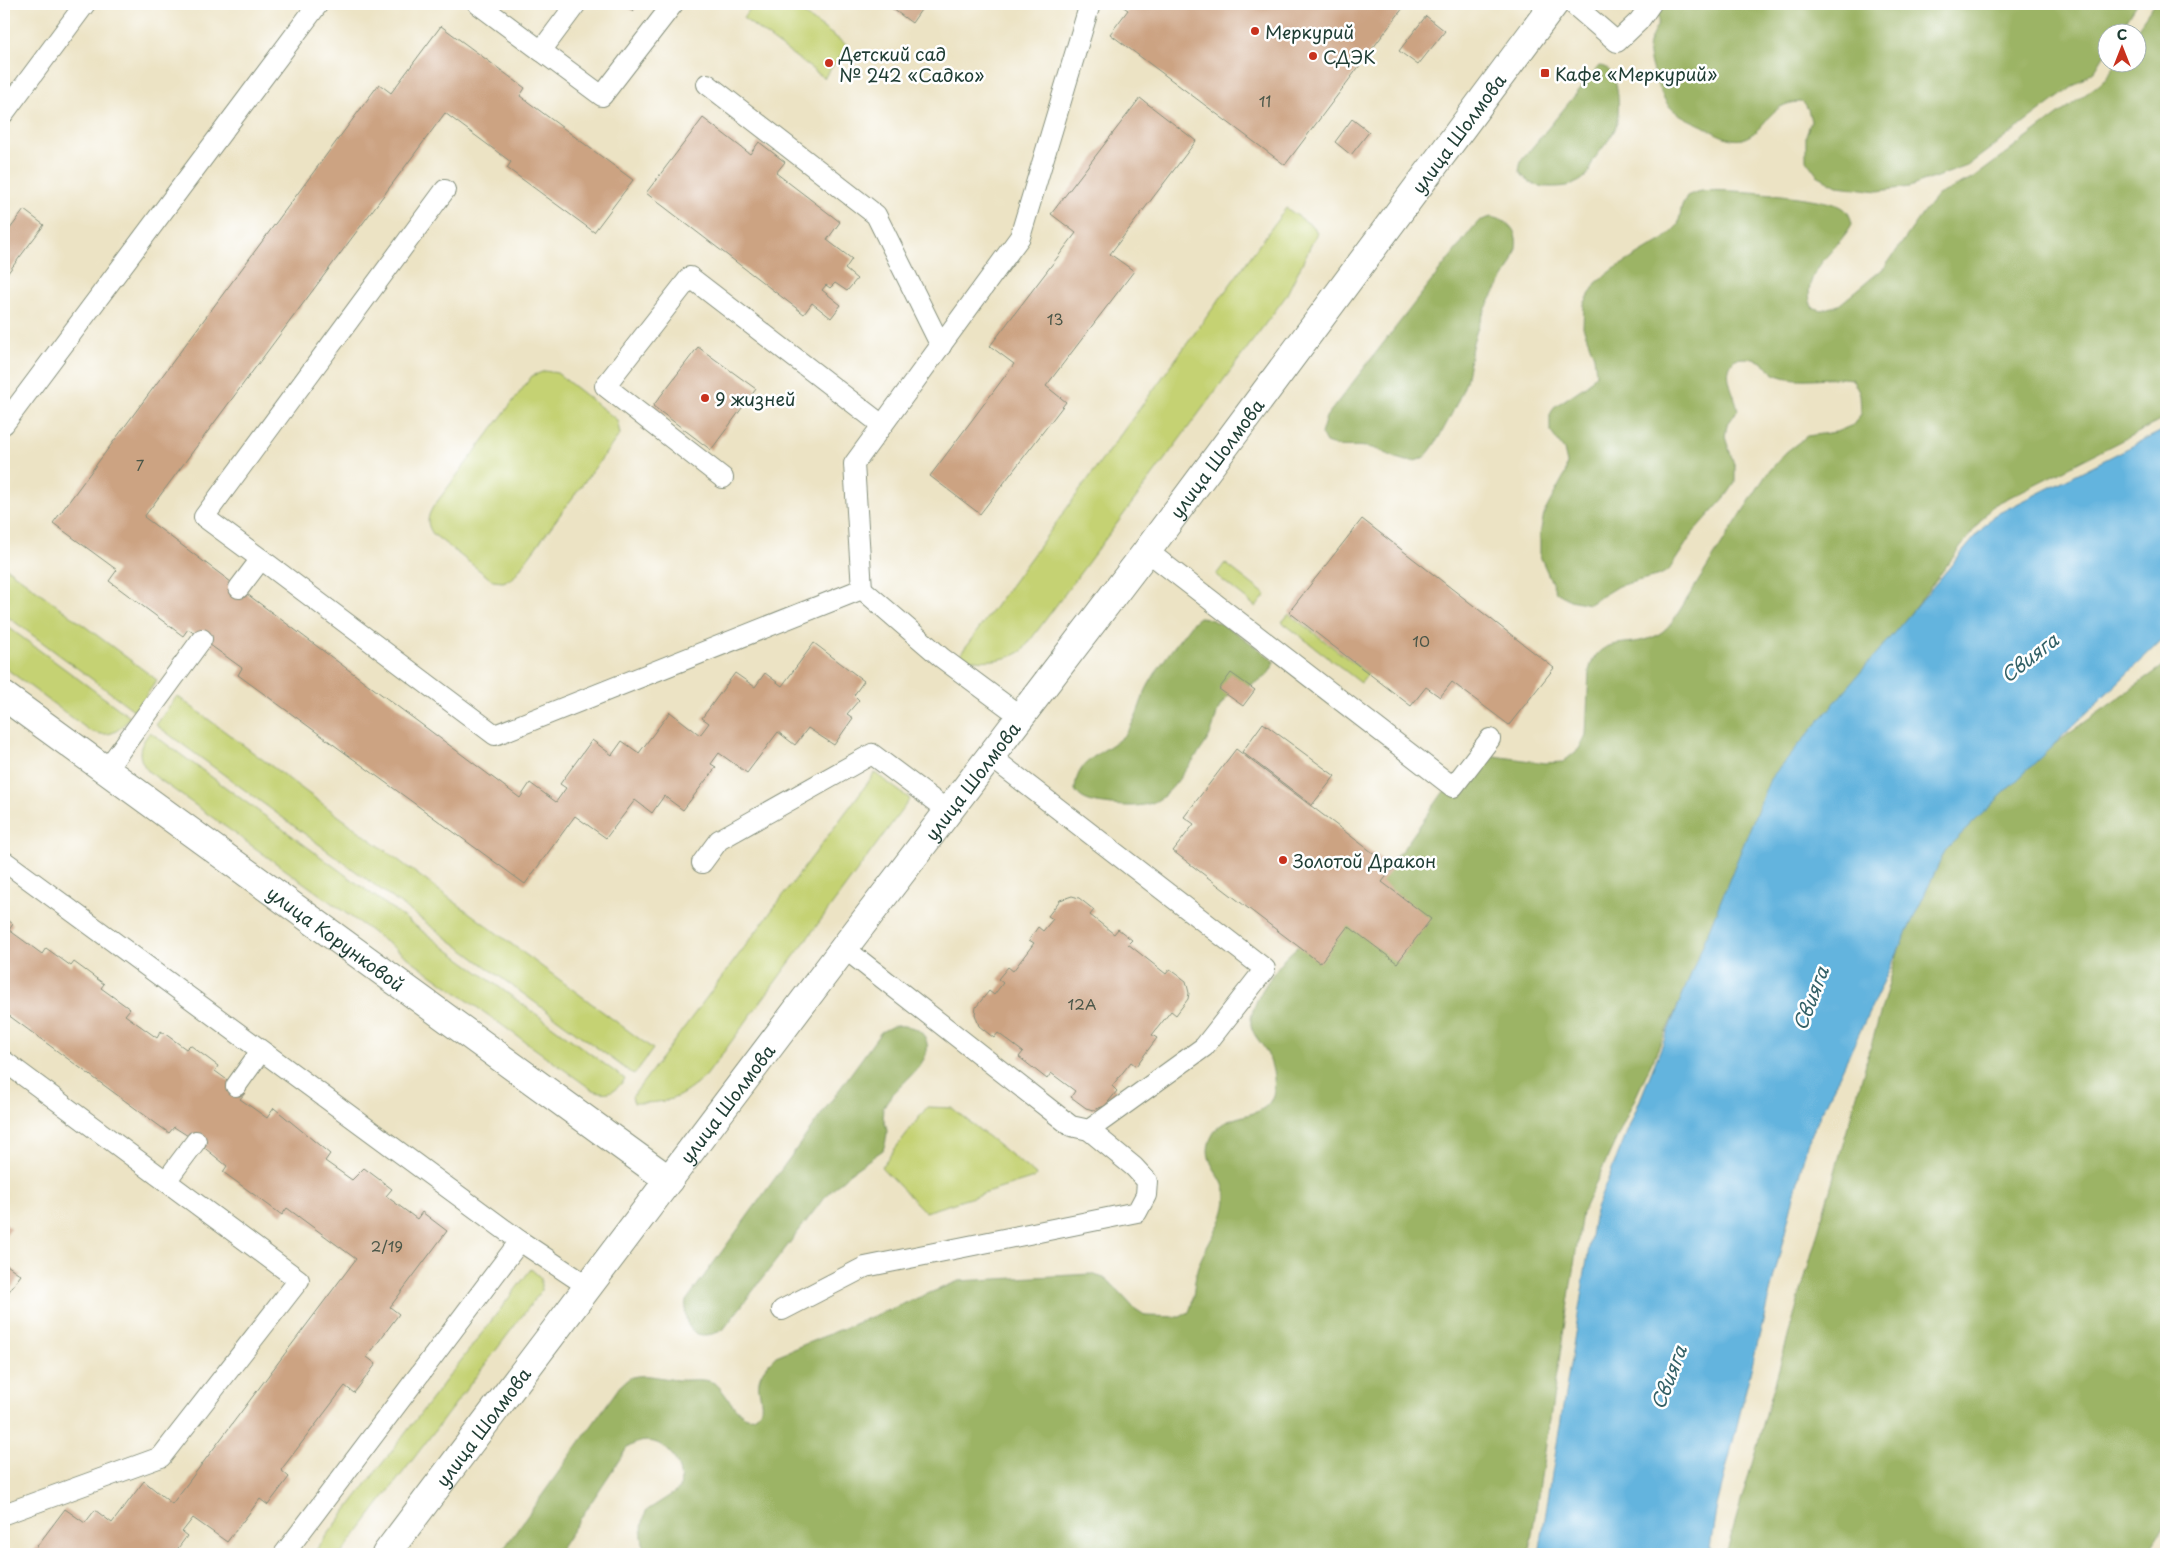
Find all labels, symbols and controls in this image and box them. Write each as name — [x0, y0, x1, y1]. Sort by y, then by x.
place label: Меркурий — [1265, 18, 1354, 45]
north arrow — [2098, 22, 2148, 72]
text: С — [2117, 24, 2127, 45]
marker: Меркурий — [1249, 25, 1261, 37]
place label: Детский сад № 242 «Садко» — [838, 40, 984, 88]
place label: СДЭК — [1323, 43, 1376, 70]
marker: СДЭК — [1307, 50, 1319, 62]
marker: Детский сад № 242 «Садко» — [823, 57, 835, 69]
place label: Кафе «Меркурий» — [1555, 60, 1717, 87]
street label: улица Шолмова — [1404, 67, 1512, 199]
marker: Кафе «Меркурий» — [1539, 67, 1551, 79]
house number: 11 — [1259, 89, 1271, 112]
house number: 13 — [1047, 307, 1063, 330]
place label: 9 жизней — [715, 385, 796, 412]
marker: 9 жизней — [699, 392, 711, 404]
street label: улица Шолмова — [1163, 392, 1270, 524]
house number: 7 — [136, 453, 145, 476]
water label: Свияга — [1994, 625, 2065, 688]
house number: 10 — [1412, 629, 1430, 652]
street label: улица Шолмова — [917, 715, 1026, 846]
place label: Золотой Дракон — [1293, 847, 1436, 874]
marker: Золотой Дракон — [1277, 854, 1289, 866]
street label: улица Корунковой — [262, 879, 411, 997]
water label: Свияга — [1785, 961, 1835, 1034]
house number: 12А — [1068, 992, 1096, 1015]
street label: улица Шолмова — [673, 1037, 781, 1169]
house number: 2/19 — [371, 1234, 403, 1257]
water label: Свияга — [1643, 1340, 1693, 1413]
street label: улица Шолмова — [428, 1360, 537, 1492]

